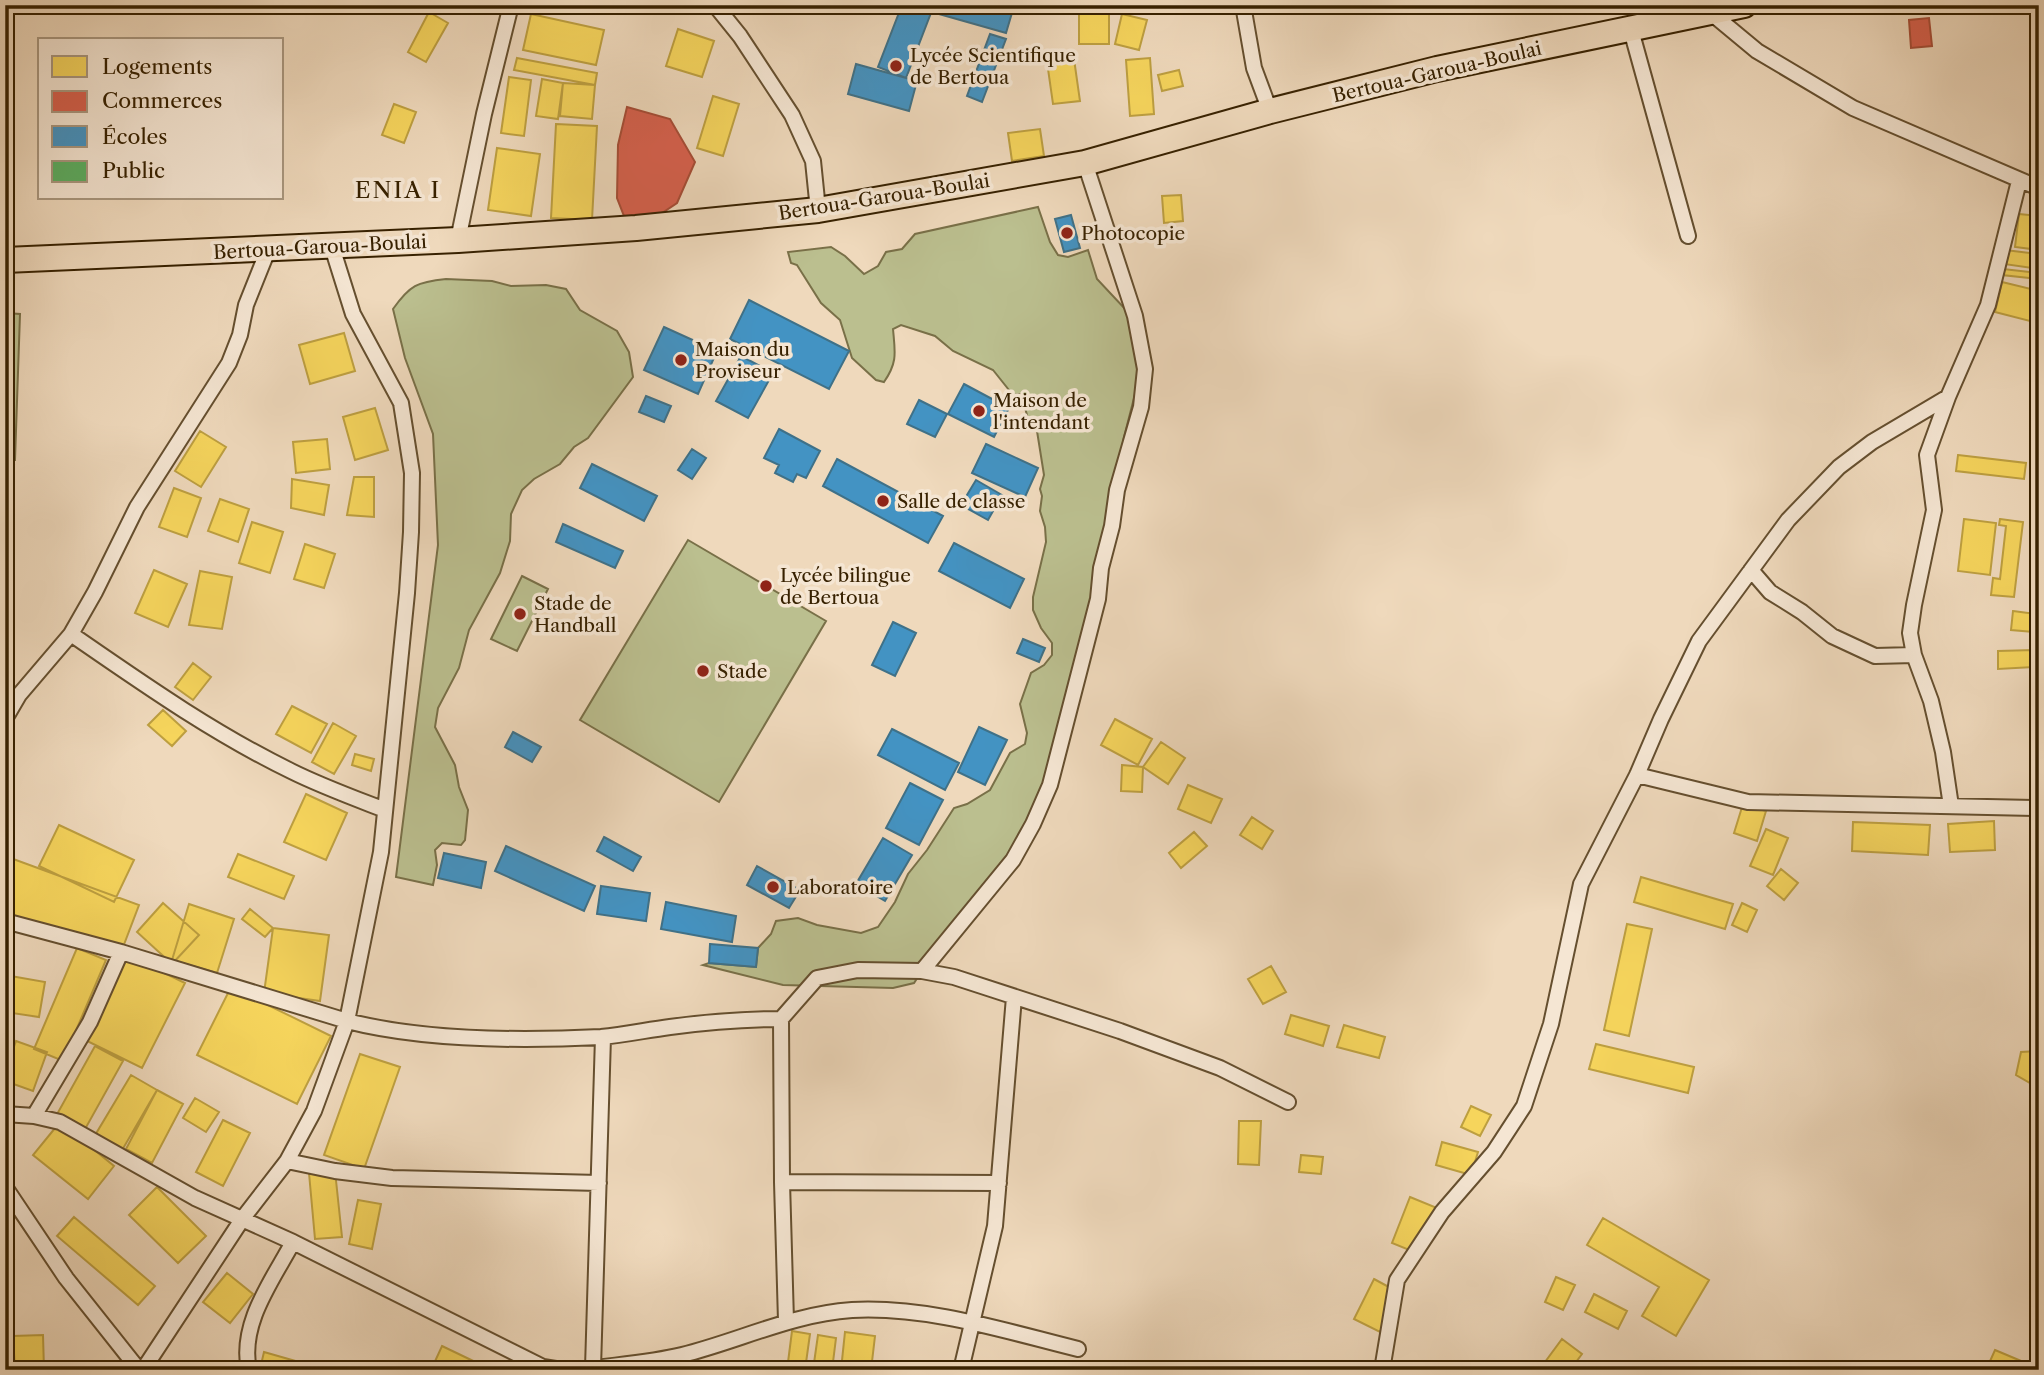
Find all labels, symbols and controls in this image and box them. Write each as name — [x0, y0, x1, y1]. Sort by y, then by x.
street label: Bertoua-Garoua-Boulai — [1330, 37, 1544, 107]
legend — [38, 38, 284, 200]
place label: Lycée Scientifique de Bertoua — [910, 44, 1076, 89]
text: Logements — [102, 54, 212, 79]
marker: Lycée Scientifique de Bertoua — [888, 58, 904, 74]
text: Commerces — [102, 88, 222, 113]
text: Écoles — [102, 124, 168, 149]
text: Public — [102, 158, 165, 183]
street label: Bertoua-Garoua-Boulai — [777, 169, 992, 225]
district label: ENIA I — [355, 176, 441, 204]
place label: Photocopie — [1081, 222, 1185, 245]
marker: Photocopie — [1059, 225, 1075, 241]
street label: Bertoua-Garoua-Boulai — [213, 230, 428, 264]
place label: Maison du Proviseur — [695, 338, 790, 383]
marker: Maison du Proviseur — [673, 352, 689, 368]
place label: Maison de l'intendant — [993, 389, 1090, 434]
marker: Maison de l'intendant — [971, 403, 987, 419]
place label: Salle de classe — [897, 490, 1025, 513]
marker: Salle de classe — [875, 493, 891, 509]
place label: Lycée bilingue de Bertoua — [780, 564, 911, 609]
marker: Lycée bilingue de Bertoua — [758, 578, 774, 594]
place label: Stade de Handball — [534, 592, 617, 637]
marker: Stade de Handball — [512, 606, 528, 622]
place label: Stade — [717, 660, 767, 683]
marker: Stade — [695, 663, 711, 679]
place label: Laboratoire — [787, 876, 893, 899]
marker: Laboratoire — [765, 879, 781, 895]

